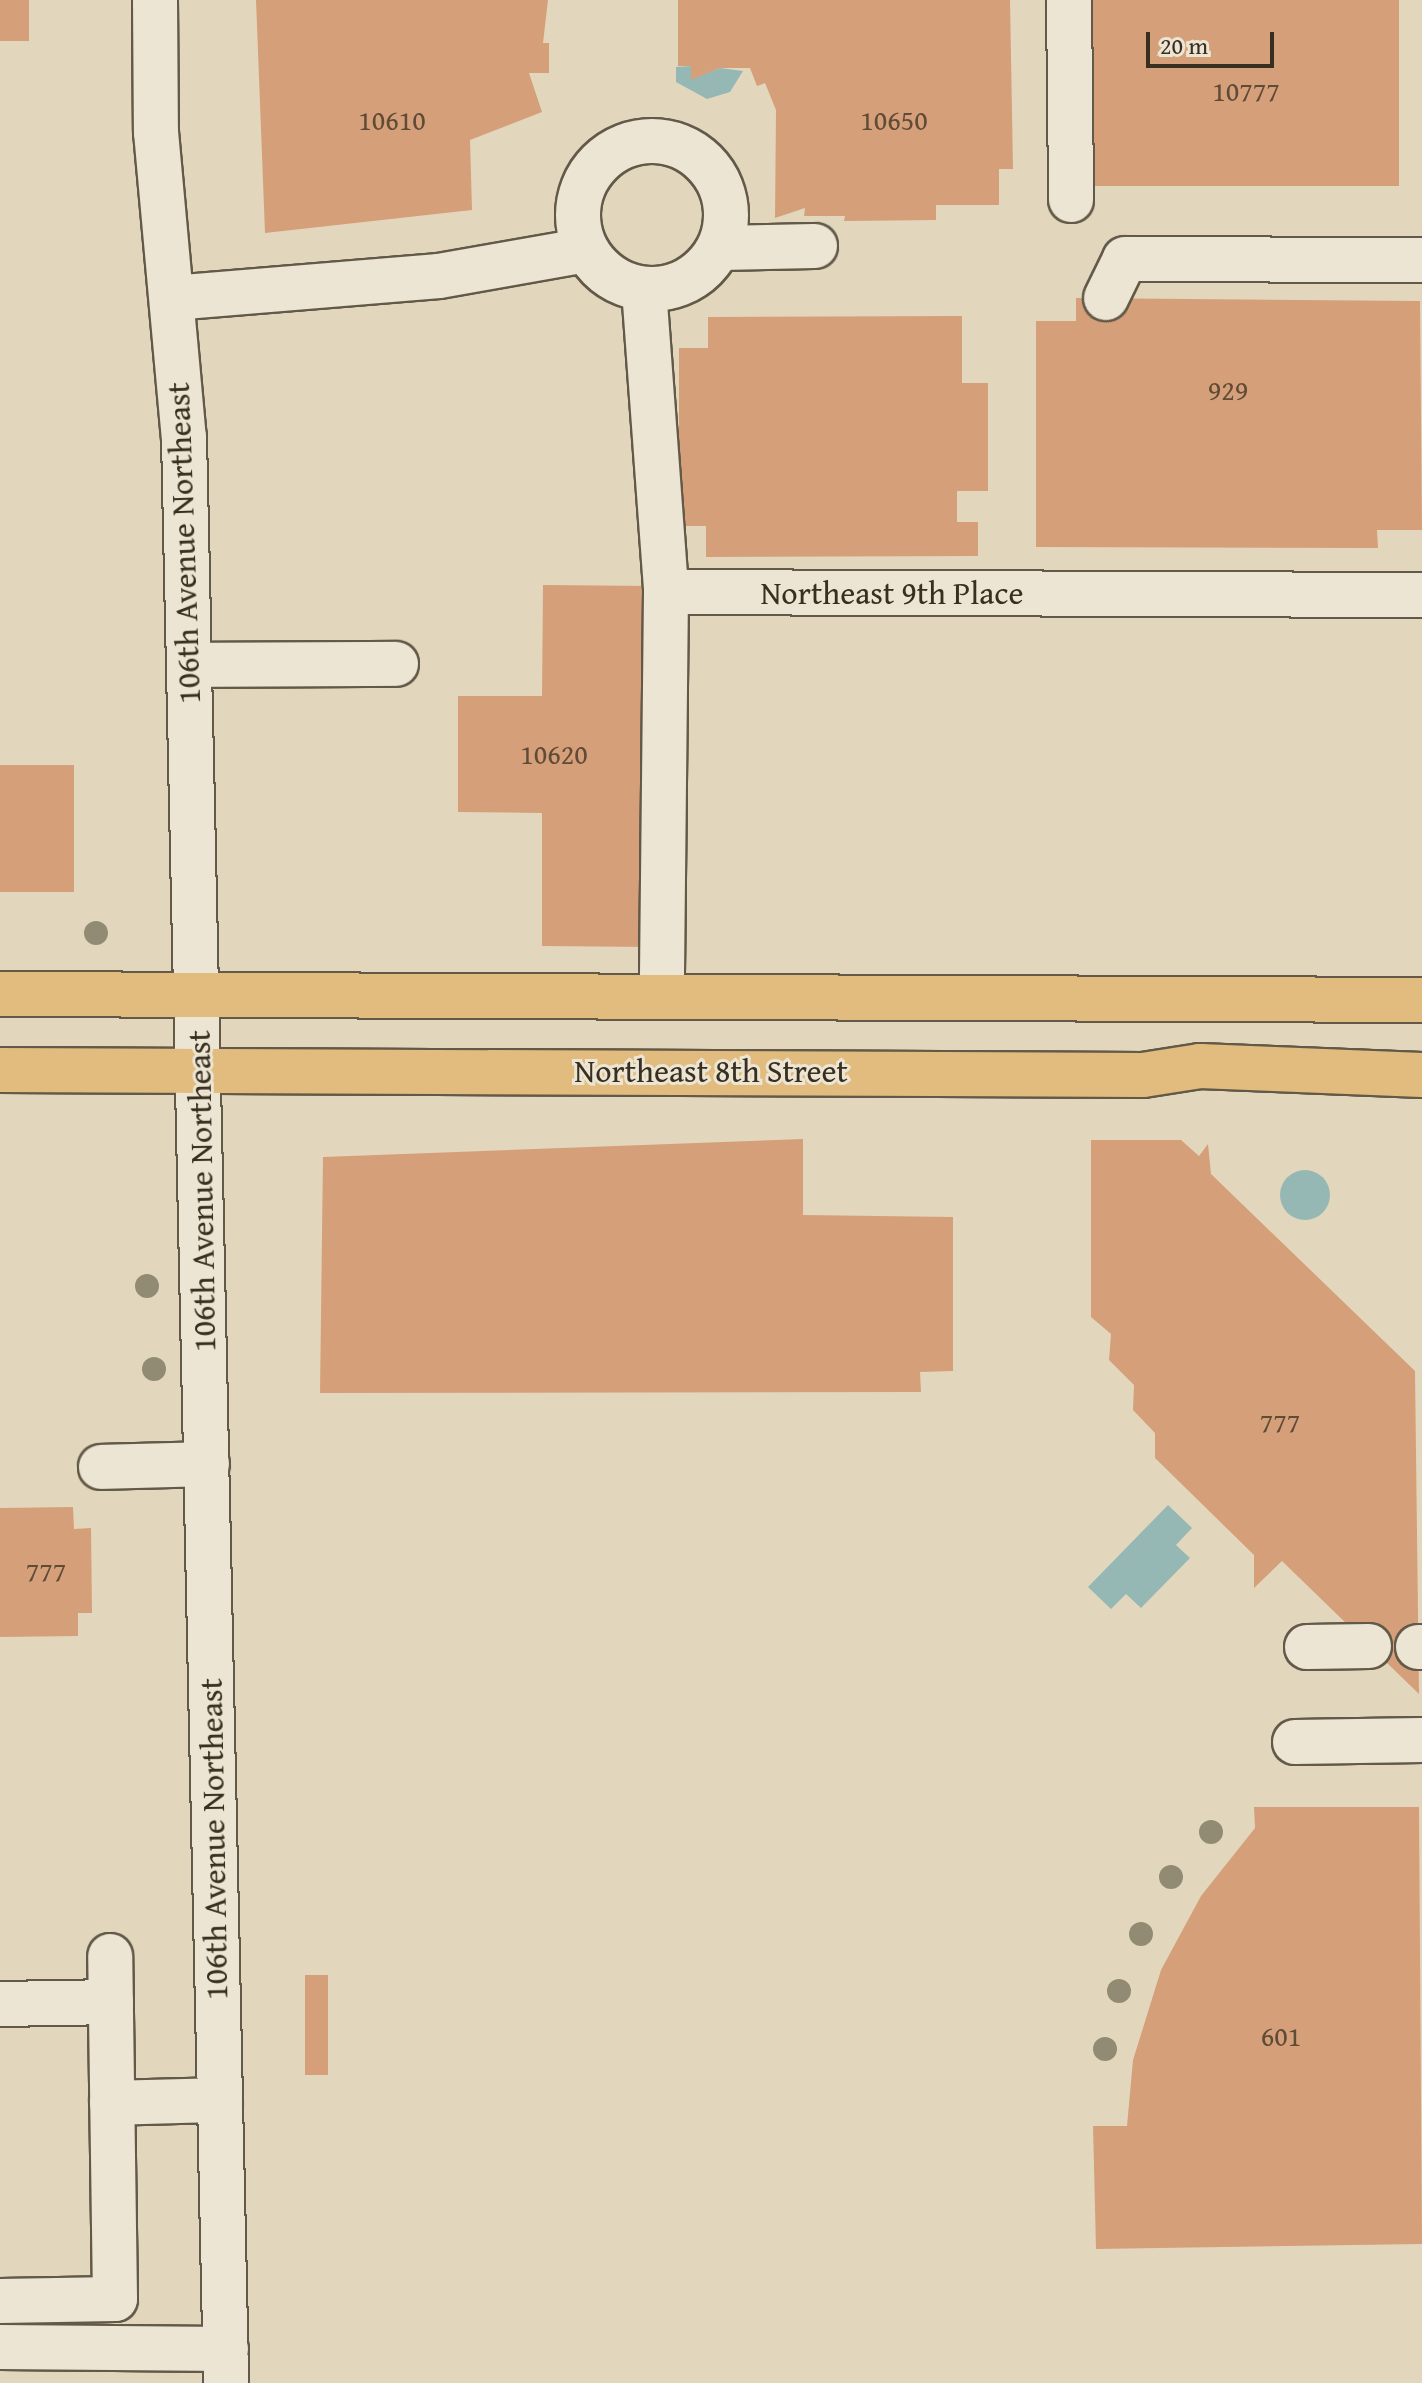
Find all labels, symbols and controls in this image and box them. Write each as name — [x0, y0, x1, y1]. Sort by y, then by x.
scale bar — [1150, 16, 1278, 66]
text: 20 m — [1160, 28, 1208, 63]
house number: 10777 — [1212, 74, 1280, 108]
house number: 10610 — [358, 103, 426, 137]
house number: 10650 — [860, 103, 928, 137]
house number: 929 — [1208, 373, 1248, 407]
street label: 106th Avenue Northeast — [159, 382, 209, 704]
street label: Northeast 9th Place — [760, 574, 1024, 612]
house number: 10620 — [520, 737, 588, 771]
street label: 106th Avenue Northeast — [180, 1030, 224, 1352]
street label: Northeast 8th Street — [574, 1052, 848, 1090]
house number: 777 — [1260, 1405, 1300, 1439]
house number: 777 — [26, 1554, 66, 1588]
street label: 106th Avenue Northeast — [192, 1678, 236, 2000]
house number: 601 — [1261, 2019, 1301, 2053]

